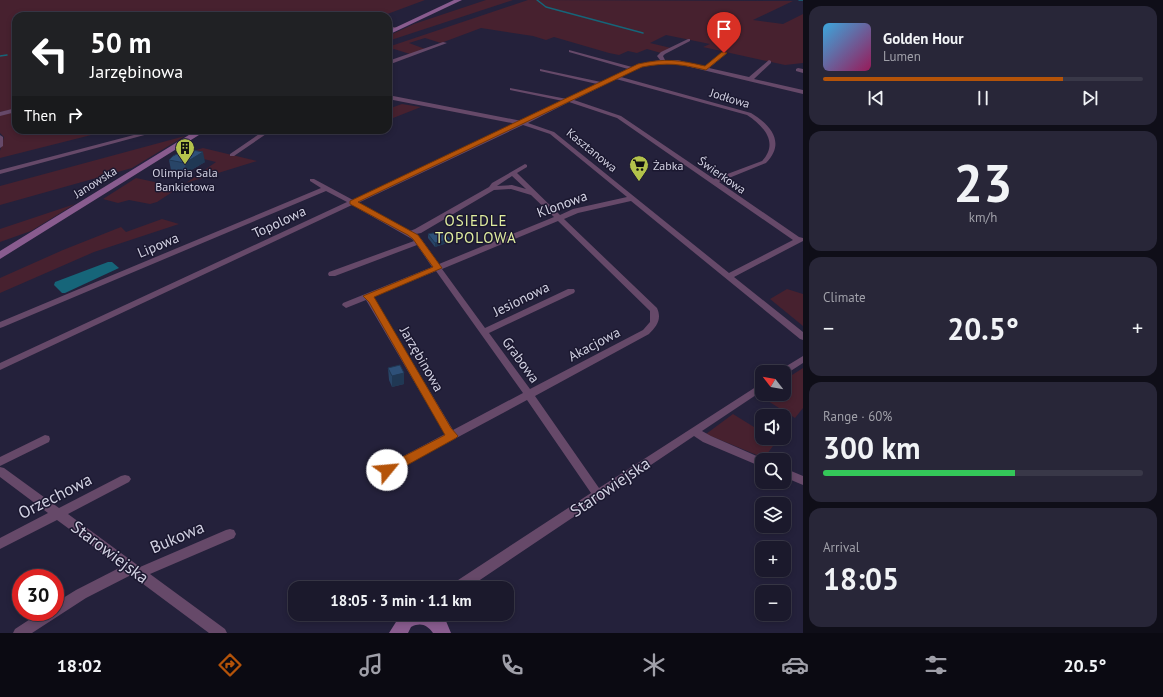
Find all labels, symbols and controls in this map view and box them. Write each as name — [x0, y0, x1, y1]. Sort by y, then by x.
pin — [707, 12, 741, 53]
icon: arrive — [713, 18, 735, 40]
text: 50 m — [90, 24, 151, 61]
icon: left — [24, 28, 76, 80]
text: Golden Hour — [883, 29, 963, 48]
text: Lumen — [883, 48, 921, 65]
text: Jarzębinowa — [90, 60, 183, 83]
street label: Jodłowa — [707, 85, 752, 111]
icon: previous — [865, 87, 887, 109]
icon: pause — [972, 87, 994, 109]
icon: next — [1079, 87, 1101, 109]
icon: right — [64, 104, 86, 126]
text: Then — [24, 106, 56, 125]
street label: Kasztanowa — [564, 125, 620, 175]
building icon: Olimpia Sala Bankietowa — [174, 137, 196, 165]
text: 23 — [954, 149, 1012, 216]
street label: Świerkowa — [695, 153, 749, 197]
supermarket icon: Żabka — [628, 154, 650, 182]
place label: Żabka — [653, 158, 683, 173]
street label: Janowska — [70, 163, 119, 202]
place label: Olimpia Sala Bankietowa — [152, 165, 218, 194]
street label: Klonowa — [534, 187, 590, 221]
street label: Topolowa — [249, 202, 309, 242]
text: km/h — [969, 209, 997, 226]
district label: OSIEDLE TOPOLOWA — [435, 211, 517, 247]
street label: Lipowa — [135, 228, 181, 262]
street label: Jesionowa — [489, 278, 552, 321]
text: Climate — [823, 289, 866, 306]
text: 20.5° — [947, 309, 1019, 348]
text: − — [823, 314, 834, 342]
text: + — [1132, 314, 1143, 342]
street label: Jarzębinowa — [396, 322, 448, 395]
street label: Akacjowa — [565, 323, 623, 365]
street label: Grabowa — [498, 334, 544, 387]
north arrow — [755, 365, 791, 401]
map controls — [755, 365, 791, 621]
text: Range · 60% — [823, 408, 892, 425]
button: sound — [755, 409, 791, 445]
text: 300 km — [823, 428, 921, 467]
position arrow — [366, 449, 408, 491]
street label: Starowiejska — [566, 452, 654, 522]
button: search — [755, 453, 791, 489]
street label: Orzechowa — [14, 468, 96, 524]
button: layers — [755, 497, 791, 533]
street label: Starowiejska — [67, 516, 153, 588]
street label: Bukowa — [147, 516, 207, 558]
text: Arrival — [823, 539, 859, 556]
button: + — [755, 541, 791, 577]
text: 18:05 — [823, 559, 899, 598]
speed limit sign: 30 — [12, 569, 64, 621]
button: − — [755, 585, 791, 621]
text: 18:05 · 3 min · 1.1 km — [330, 591, 472, 610]
icon: directions — [216, 651, 244, 679]
icon: music — [357, 651, 385, 679]
icon: phone — [498, 651, 526, 679]
icon: climate — [640, 651, 668, 679]
icon: car — [781, 651, 809, 679]
icon: filters — [922, 651, 950, 679]
text: 18:02 — [57, 654, 102, 677]
text: 20.5° — [1063, 654, 1106, 677]

